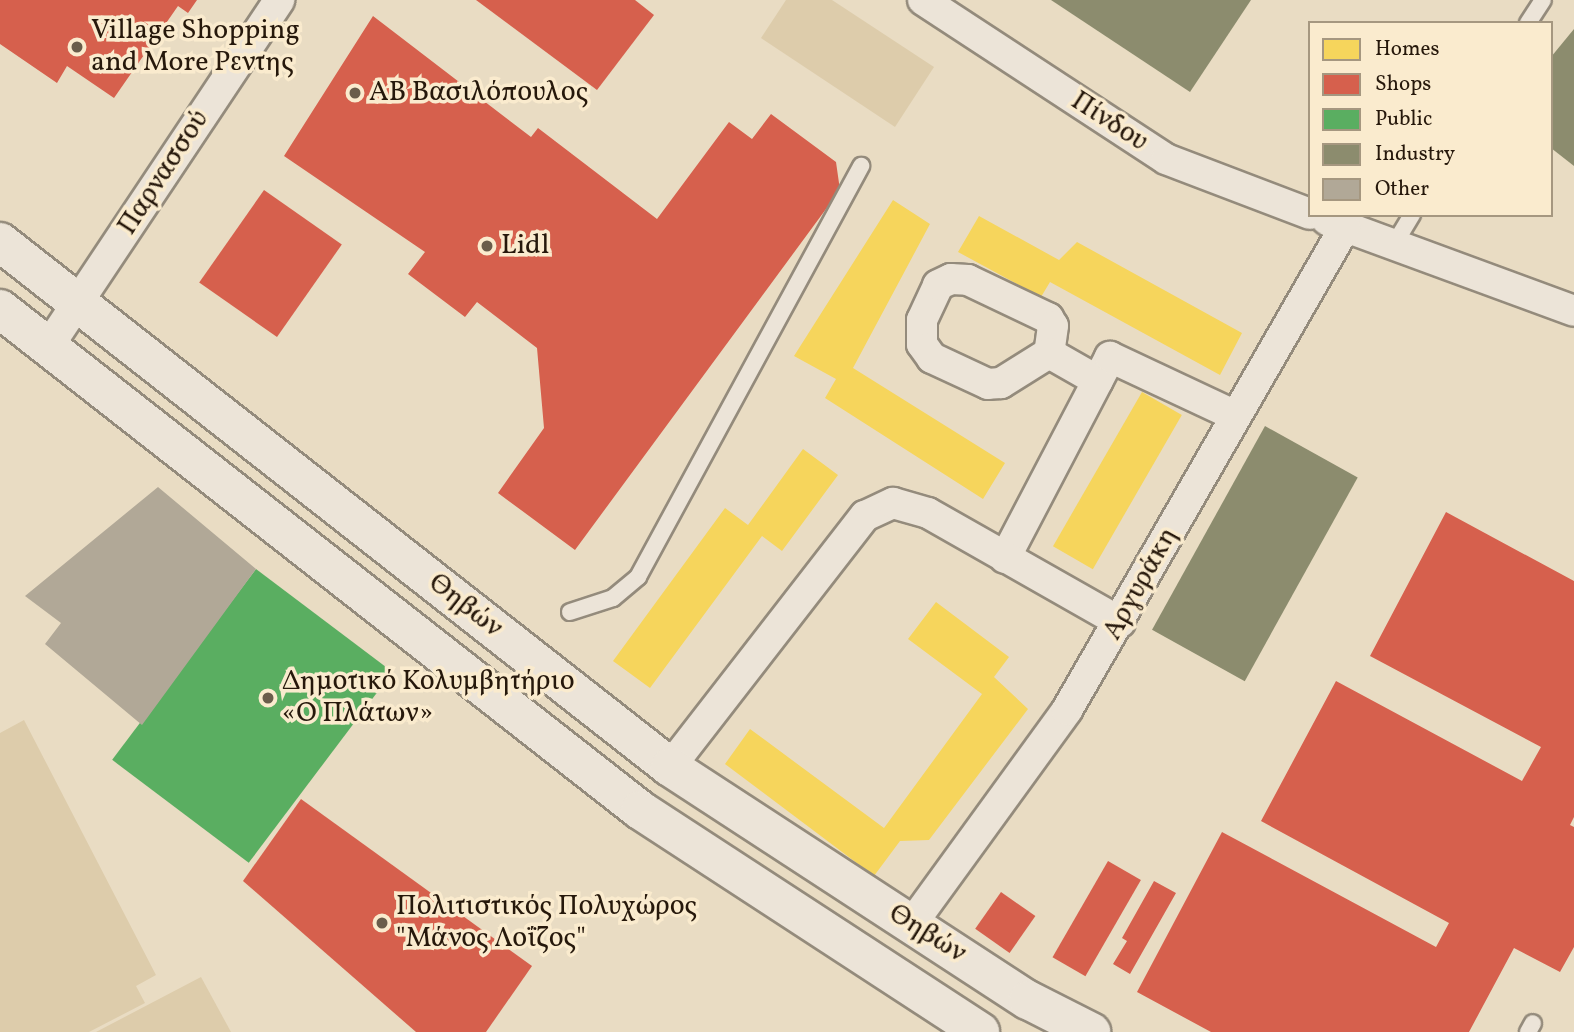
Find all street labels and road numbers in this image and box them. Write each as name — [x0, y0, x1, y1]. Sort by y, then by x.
street label: Πίνδου — [1064, 85, 1154, 159]
street label: Παρνασσού — [111, 104, 217, 242]
street label: Αργυράκη — [1096, 522, 1186, 646]
street label: Θηβών — [421, 567, 509, 645]
street label: Θηβών — [882, 897, 972, 971]

